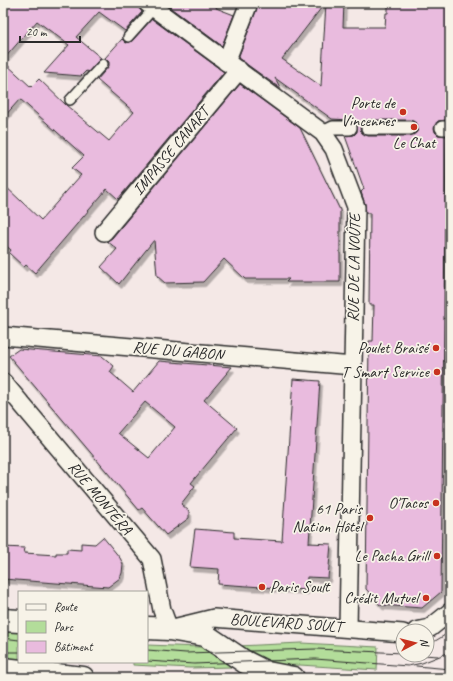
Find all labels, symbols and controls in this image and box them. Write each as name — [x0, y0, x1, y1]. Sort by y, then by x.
scale bar — [20, 18, 80, 44]
text: 20 m — [26, 24, 48, 40]
place label: Porte de Vincennes — [341, 93, 397, 131]
street label: IMPASSE CANART — [128, 100, 216, 199]
marker: Porte de Vincennes — [398, 107, 408, 117]
marker: Le Chat — [409, 122, 419, 132]
place label: Le Chat — [393, 133, 437, 153]
street label: RUE DE LA VOÛTE — [343, 211, 365, 322]
street label: RUE DU GABON — [132, 337, 227, 365]
place label: Poulet Braisé — [358, 338, 431, 358]
marker: Poulet Braisé — [431, 343, 441, 353]
place label: T Smart Service — [341, 362, 431, 382]
marker: T Smart Service — [432, 367, 442, 377]
street label: RUE MONTÉRA — [64, 457, 137, 539]
place label: O'Tacos — [389, 493, 430, 513]
marker: O'Tacos — [431, 498, 441, 508]
place label: 61 Paris Nation Hôtel — [293, 499, 365, 537]
marker: 61 Paris Nation Hôtel — [365, 513, 375, 523]
place label: Le Pacha Grill — [355, 546, 432, 566]
marker: Le Pacha Grill — [432, 551, 442, 561]
place label: Paris Soult — [270, 577, 331, 597]
marker: Paris Soult — [257, 582, 267, 592]
place label: Crédit Mutuel — [344, 588, 421, 608]
legend — [18, 591, 148, 663]
marker: Crédit Mutuel — [421, 593, 431, 603]
text: Route — [54, 599, 78, 615]
street label: BOULEVARD SOULT — [229, 609, 346, 637]
text: Parc — [54, 619, 74, 635]
north arrow — [395, 623, 435, 663]
text: N — [418, 638, 433, 648]
text: Bâtiment — [54, 639, 93, 655]

